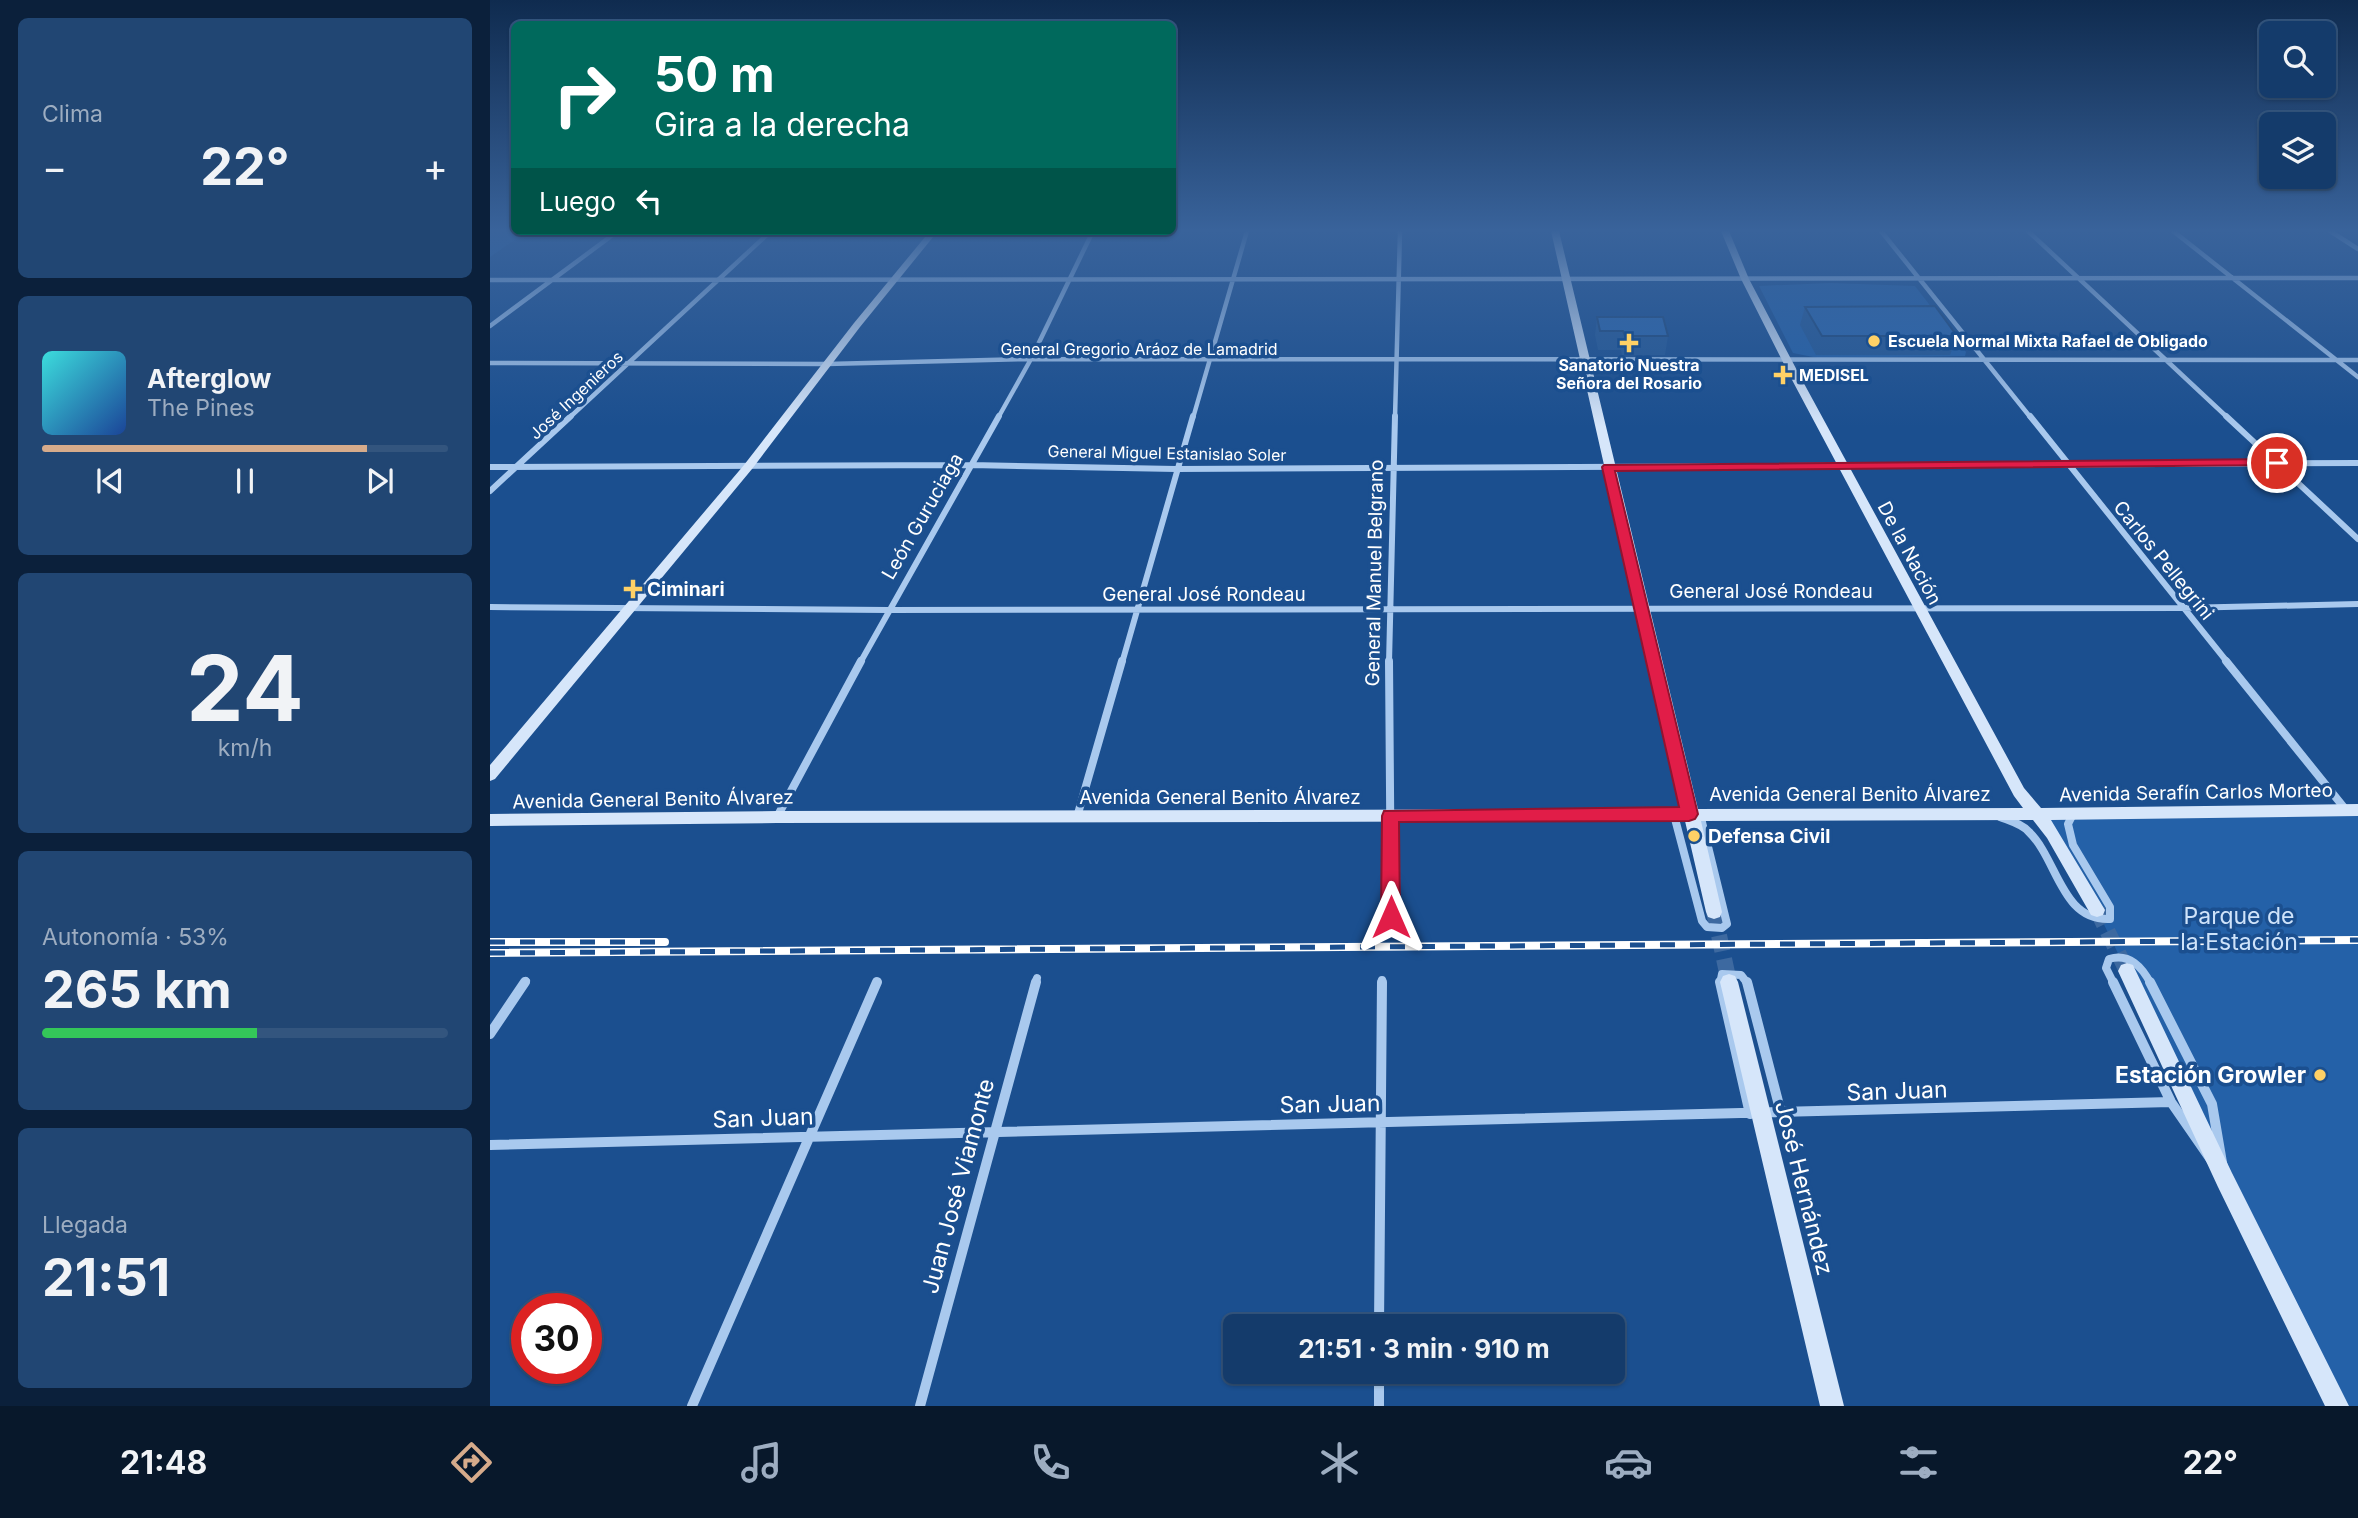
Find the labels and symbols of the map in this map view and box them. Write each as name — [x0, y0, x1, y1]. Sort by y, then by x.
place label: Escuela Normal Mixta Rafael de Obligado — [1888, 331, 2208, 351]
marker: Sanatorio Nuestra Señora del Rosario — [1619, 333, 1639, 353]
marker: Escuela Normal Mixta Rafael de Obligado — [1866, 333, 1882, 349]
street label: General Gregorio Aráoz de Lamadrid — [1000, 339, 1278, 359]
street label: José Ingenieros — [525, 347, 627, 443]
place label: Sanatorio Nuestra Señora del Rosario — [1556, 355, 1702, 393]
marker: MEDISEL — [1773, 365, 1793, 385]
place label: MEDISEL — [1799, 365, 1869, 385]
pin — [2247, 433, 2307, 493]
street label: General Miguel Estanislao Soler — [1047, 441, 1287, 465]
street label: León Guruciaga — [877, 449, 968, 584]
street label: General Manuel Belgrano — [1361, 459, 1388, 687]
street label: Carlos Pellegrini — [2109, 496, 2219, 624]
street label: De la Nación — [1873, 498, 1946, 609]
place label: Ciminari — [647, 578, 725, 601]
street label: General José Rondeau — [1669, 580, 1873, 603]
marker: Ciminari — [625, 581, 641, 597]
street label: General José Rondeau — [1102, 583, 1306, 606]
street label: Avenida Serafín Carlos Morteo — [2059, 779, 2333, 806]
street label: Avenida General Benito Álvarez — [1709, 782, 1991, 806]
street label: Avenida General Benito Álvarez — [512, 785, 794, 813]
street label: Avenida General Benito Álvarez — [1079, 785, 1361, 809]
place label: Defensa Civil — [1708, 825, 1830, 848]
marker: Defensa Civil — [1686, 828, 1702, 844]
position arrow — [1354, 880, 1428, 954]
park label: Parque de la Estación — [2180, 902, 2298, 956]
place label: Estación Growler — [2115, 1061, 2306, 1089]
marker: Estación Growler — [2312, 1067, 2328, 1083]
street label: San Juan — [1846, 1075, 1948, 1107]
street label: Juan José Viamonte — [916, 1076, 1000, 1296]
street label: San Juan — [1279, 1089, 1381, 1119]
street label: José Hernández — [1769, 1098, 1839, 1278]
street label: San Juan — [712, 1102, 814, 1134]
speed limit sign: 30 — [511, 1293, 602, 1384]

